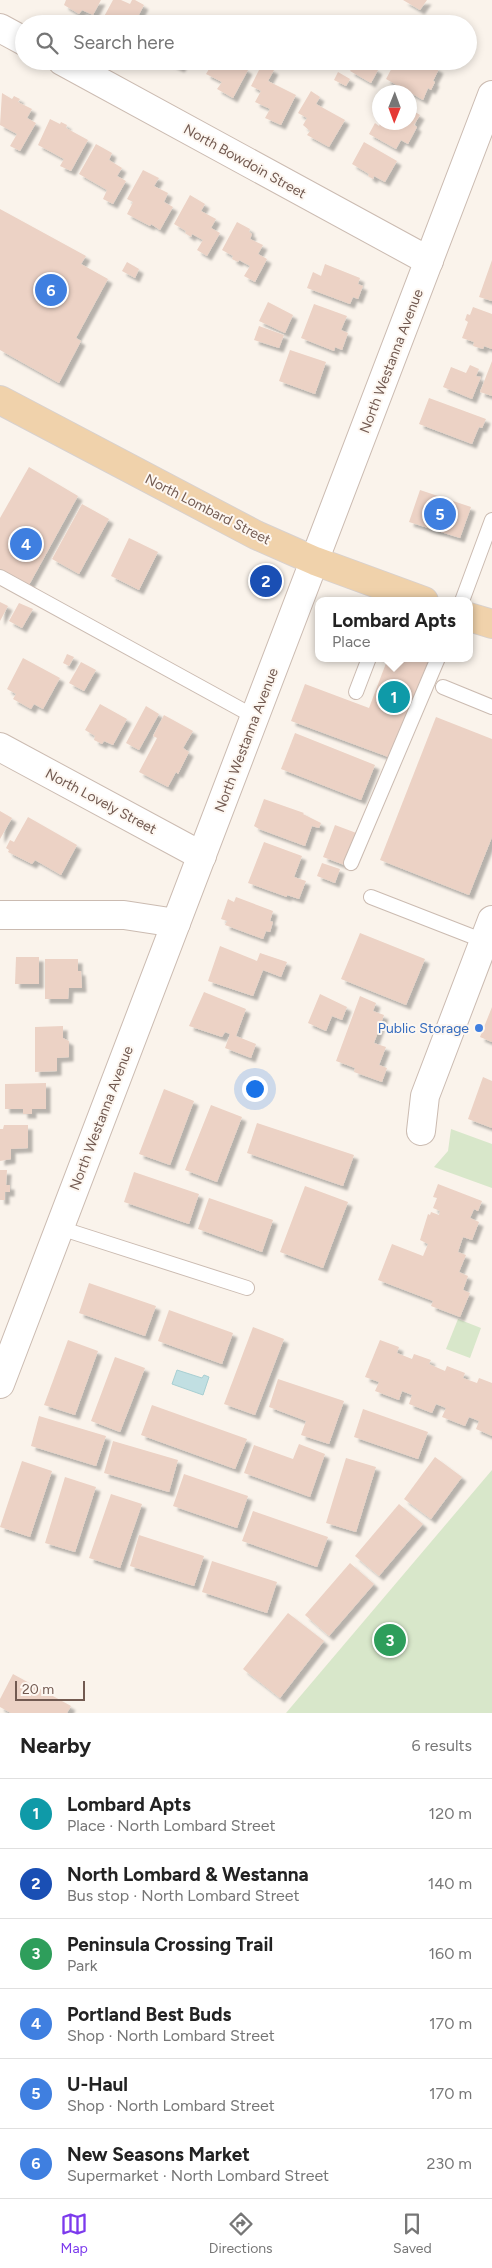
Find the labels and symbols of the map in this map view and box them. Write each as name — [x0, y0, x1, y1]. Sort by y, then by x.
north arrow — [372, 85, 417, 130]
street label: North Bowdoin Street — [180, 121, 309, 202]
pin: 6 — [35, 271, 67, 309]
street label: North Westanna Avenue — [356, 286, 427, 436]
street label: North Lombard Street — [142, 470, 273, 548]
pin: 5 — [424, 495, 456, 533]
pin: 4 — [10, 525, 42, 563]
pin: 2 — [250, 562, 282, 600]
street label: North Westanna Avenue — [211, 665, 282, 815]
pin: 1 — [378, 678, 410, 716]
street label: North Lovely Street — [42, 765, 159, 838]
place label: Public Storage — [378, 1020, 469, 1037]
marker: Public Storage — [473, 1022, 485, 1034]
street label: North Westanna Avenue — [66, 1043, 137, 1193]
your location — [242, 1076, 268, 1102]
pin: 3 — [374, 1621, 406, 1659]
scale bar — [15, 1678, 85, 1701]

